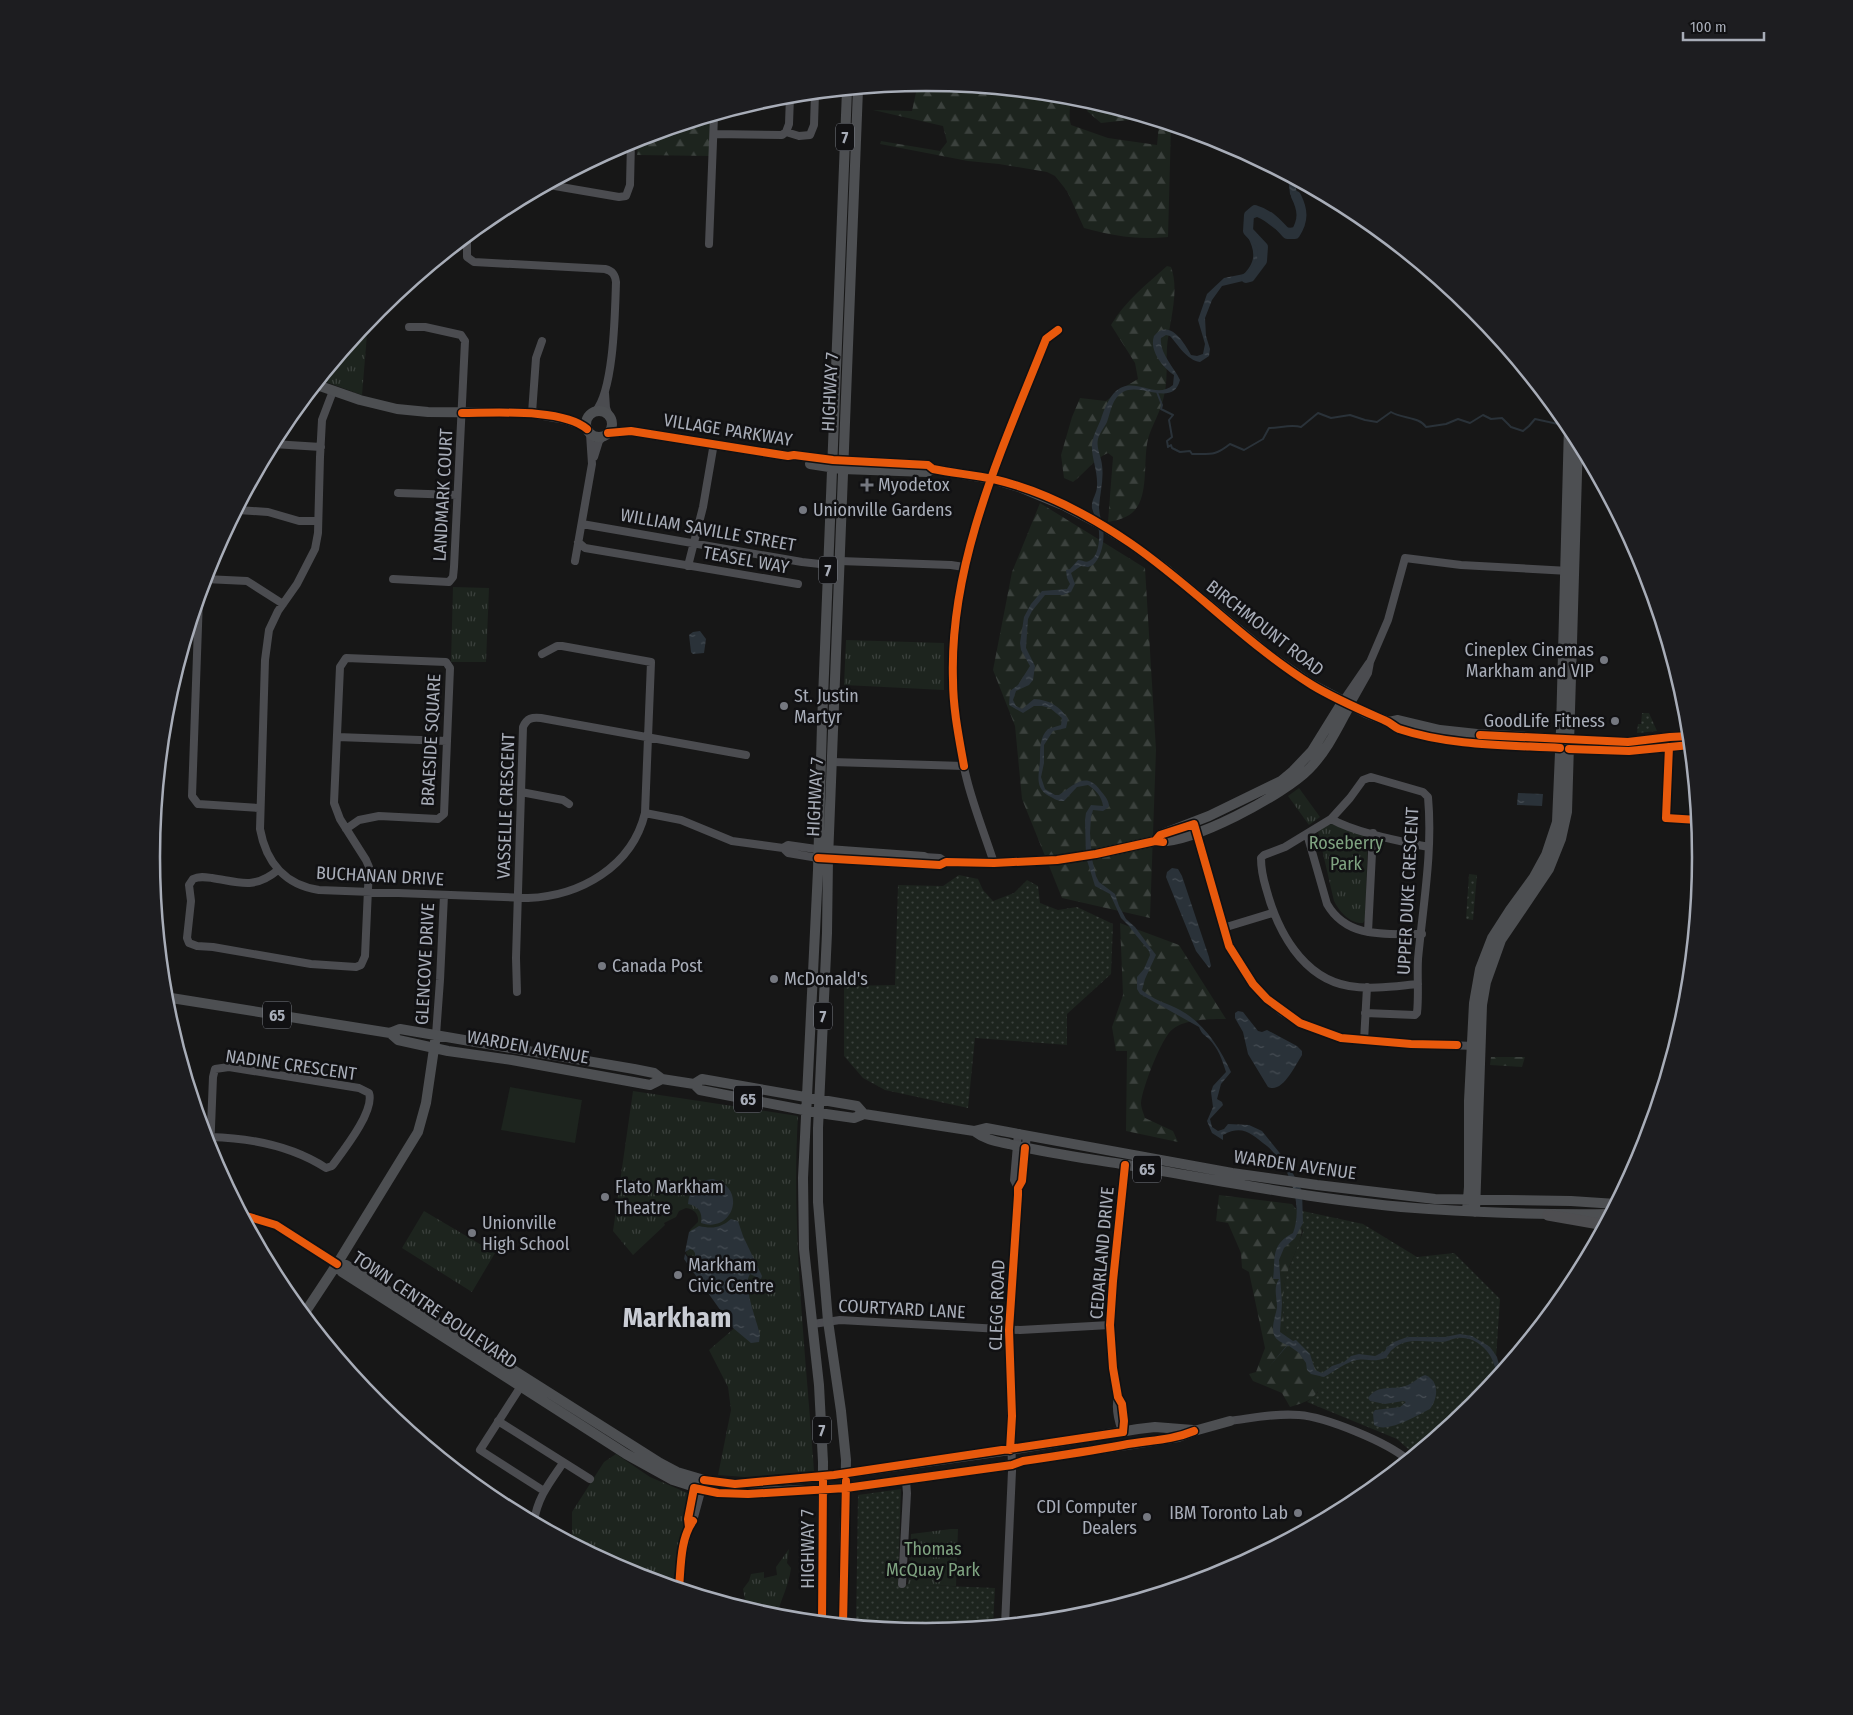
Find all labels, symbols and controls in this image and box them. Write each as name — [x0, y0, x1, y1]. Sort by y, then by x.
scale bar — [1683, 10, 1764, 42]
text: 100 m — [1690, 18, 1727, 36]
road number: 7 — [836, 124, 854, 150]
street label: HIGHWAY 7 — [817, 352, 843, 432]
street label: VILLAGE PARKWAY — [662, 409, 794, 451]
street label: LANDMARK COURT — [429, 427, 457, 562]
place label: Myodetox — [878, 474, 950, 496]
marker: Myodetox — [860, 478, 874, 492]
place label: Unionville Gardens — [813, 499, 952, 521]
street label: WILLIAM SAVILLE STREET — [619, 504, 798, 556]
marker: Unionville Gardens — [797, 504, 809, 516]
street label: TEASEL WAY — [701, 542, 791, 578]
road number: 7 — [819, 556, 837, 584]
street label: BIRCHMOUNT ROAD — [1202, 575, 1328, 681]
place label: Cineplex Cinemas Markham and VIP — [1465, 639, 1594, 682]
marker: Cineplex Cinemas Markham and VIP — [1598, 654, 1610, 666]
street label: BRAESIDE SQUARE — [417, 673, 445, 807]
place label: St. Justin Martyr — [794, 685, 859, 728]
marker: St. Justin Martyr — [778, 700, 790, 712]
place label: GoodLife Fitness — [1484, 710, 1605, 732]
marker: GoodLife Fitness — [1609, 715, 1621, 727]
street label: VASSELLE CRESCENT — [492, 732, 520, 879]
street label: HIGHWAY 7 — [802, 757, 828, 837]
street label: UPPER DUKE CRESCENT — [1393, 806, 1423, 976]
park label: Roseberry Park — [1309, 832, 1383, 875]
street label: BUCHANAN DRIVE — [315, 862, 445, 890]
street label: GLENCOVE DRIVE — [411, 902, 439, 1026]
place label: Canada Post — [612, 955, 703, 977]
marker: Canada Post — [596, 960, 608, 972]
place label: McDonald's — [784, 968, 868, 990]
marker: McDonald's — [768, 973, 780, 985]
road number: 65 — [263, 1002, 291, 1028]
road number: 7 — [814, 1002, 832, 1030]
street label: WARDEN AVENUE — [465, 1025, 591, 1069]
street label: NADINE CRESCENT — [224, 1045, 359, 1085]
road number: 65 — [734, 1086, 762, 1112]
street label: WARDEN AVENUE — [1232, 1146, 1358, 1184]
road number: 65 — [1133, 1156, 1161, 1182]
place label: Flato Markham Theatre — [615, 1176, 724, 1219]
street label: CEDARLAND DRIVE — [1085, 1186, 1119, 1320]
marker: Flato Markham Theatre — [599, 1191, 611, 1203]
place label: Unionville High School — [482, 1212, 570, 1255]
marker: Unionville High School — [466, 1227, 478, 1239]
street label: TOWN CENTRE BOULEVARD — [349, 1247, 521, 1373]
place label: Markham Civic Centre — [688, 1254, 774, 1297]
street label: CLEGG ROAD — [984, 1259, 1010, 1351]
marker: Markham Civic Centre — [672, 1269, 684, 1281]
street label: COURTYARD LANE — [838, 1295, 966, 1323]
district label: Markham — [623, 1301, 731, 1334]
road number: 7 — [813, 1416, 831, 1444]
place label: CDI Computer Dealers — [1037, 1496, 1138, 1539]
place label: IBM Toronto Lab — [1169, 1502, 1288, 1524]
marker: IBM Toronto Lab — [1292, 1507, 1304, 1519]
street label: HIGHWAY 7 — [797, 1509, 819, 1589]
marker: CDI Computer Dealers — [1141, 1511, 1153, 1523]
park label: Thomas McQuay Park — [886, 1538, 981, 1581]

